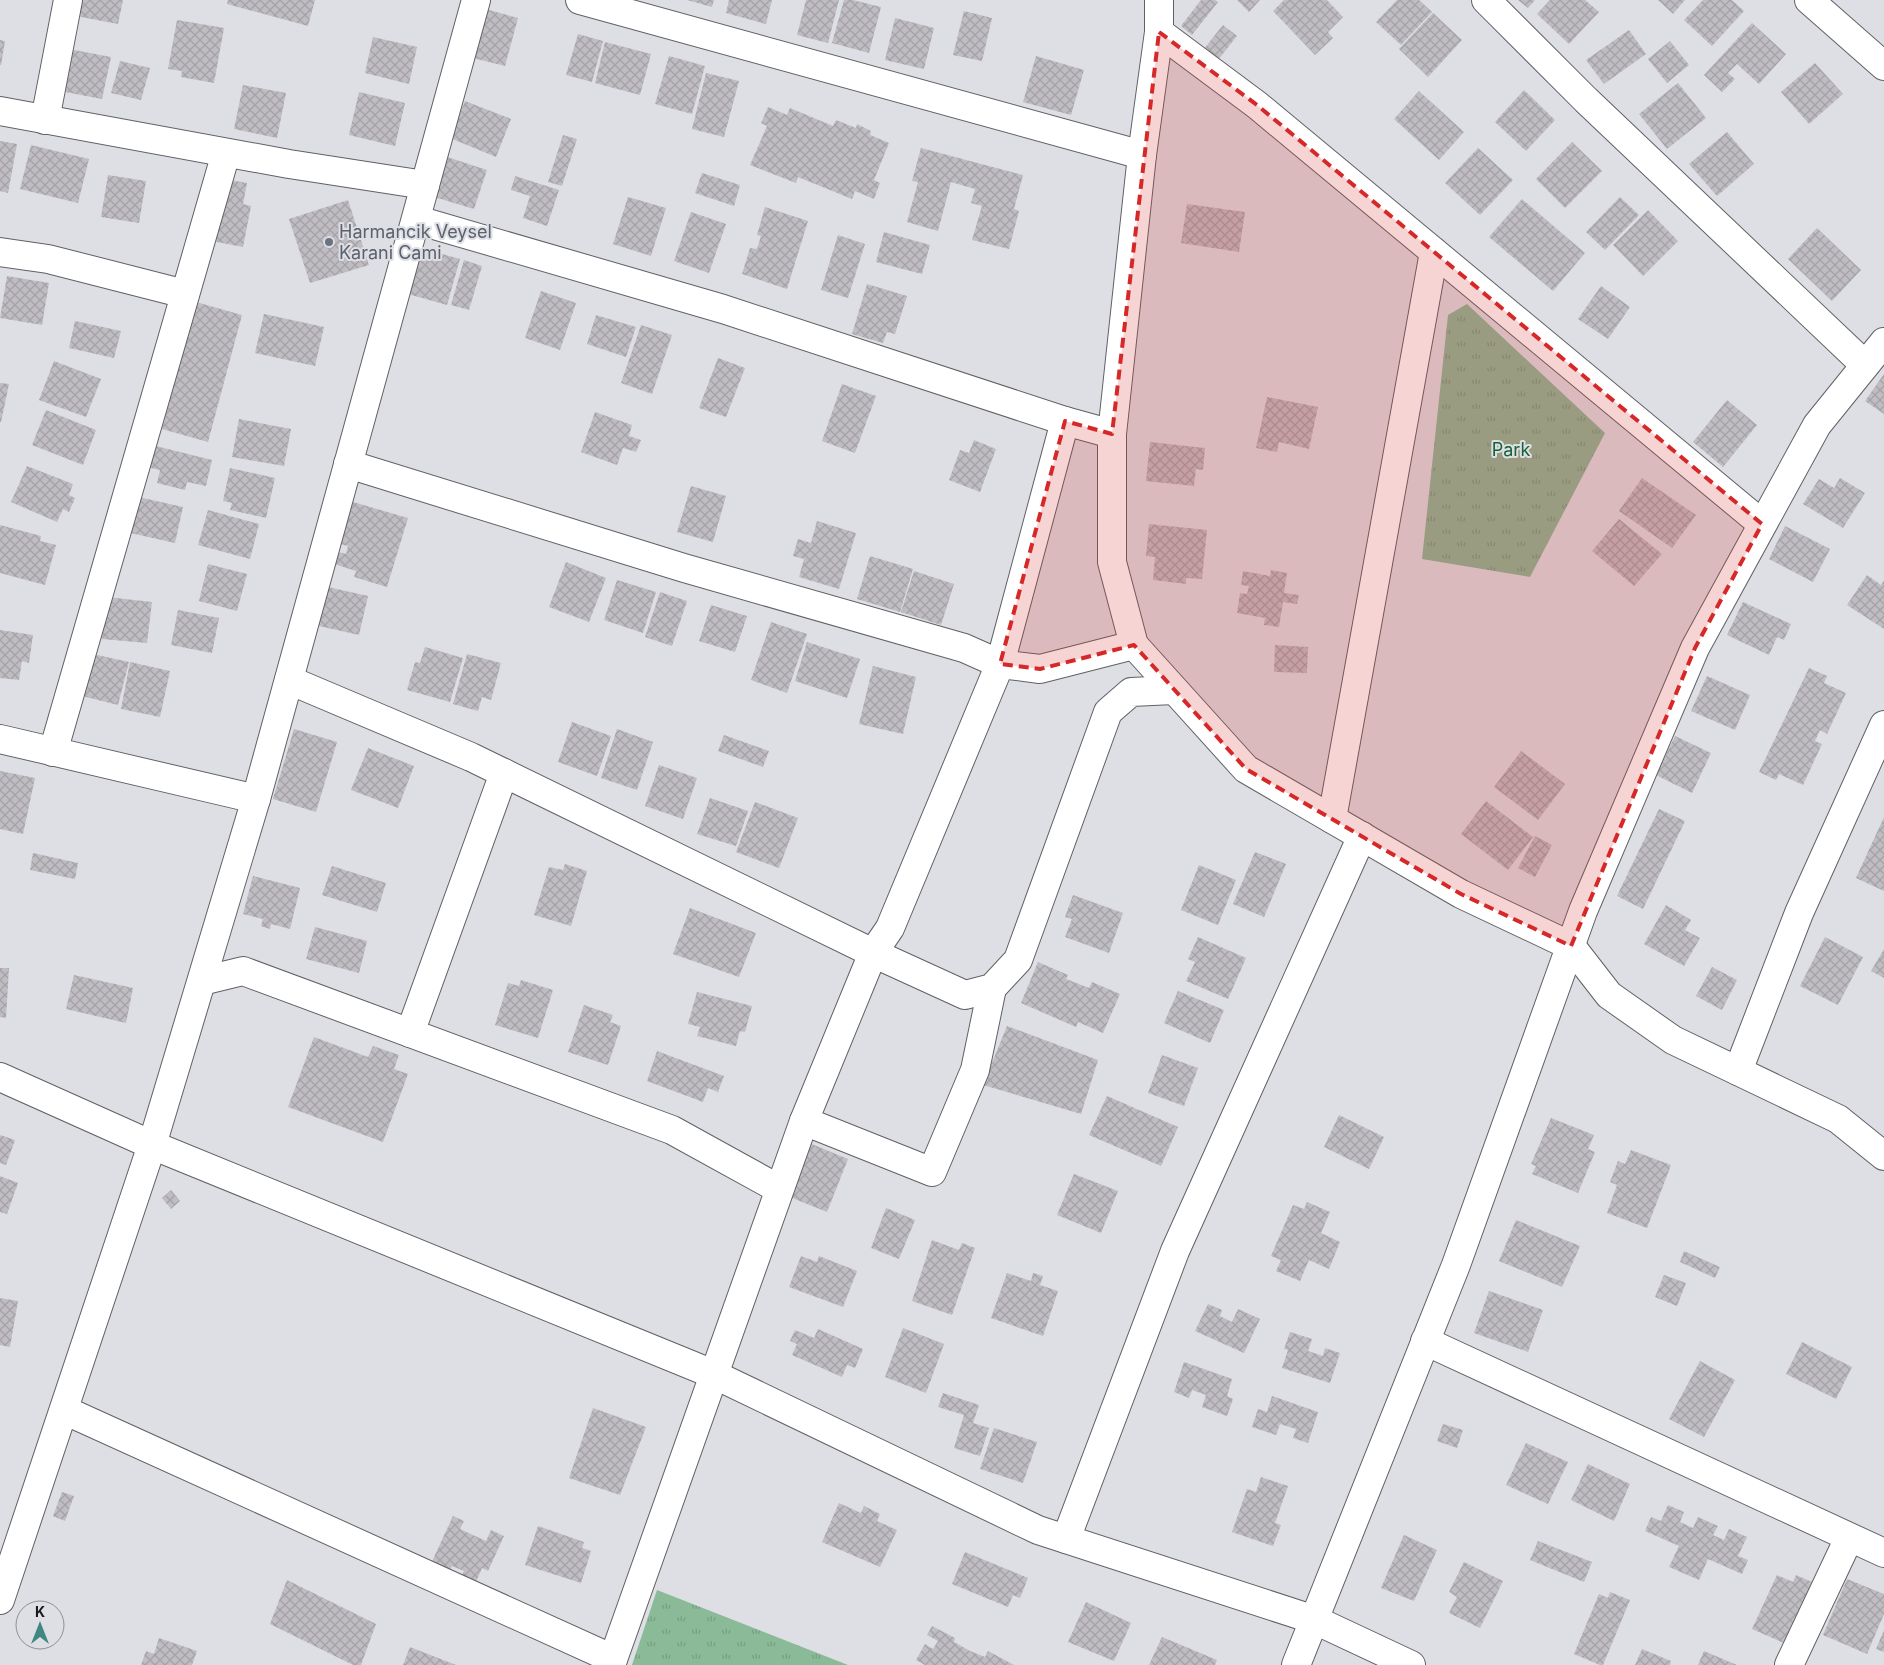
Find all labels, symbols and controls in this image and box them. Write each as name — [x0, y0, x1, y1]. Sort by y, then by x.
place label: Harmancik Veysel Karani Cami — [339, 221, 492, 263]
marker: Harmancik Veysel Karani Cami — [323, 236, 335, 248]
park label: Park — [1492, 439, 1530, 460]
north arrow — [15, 1600, 65, 1650]
text: K — [35, 1603, 45, 1620]

